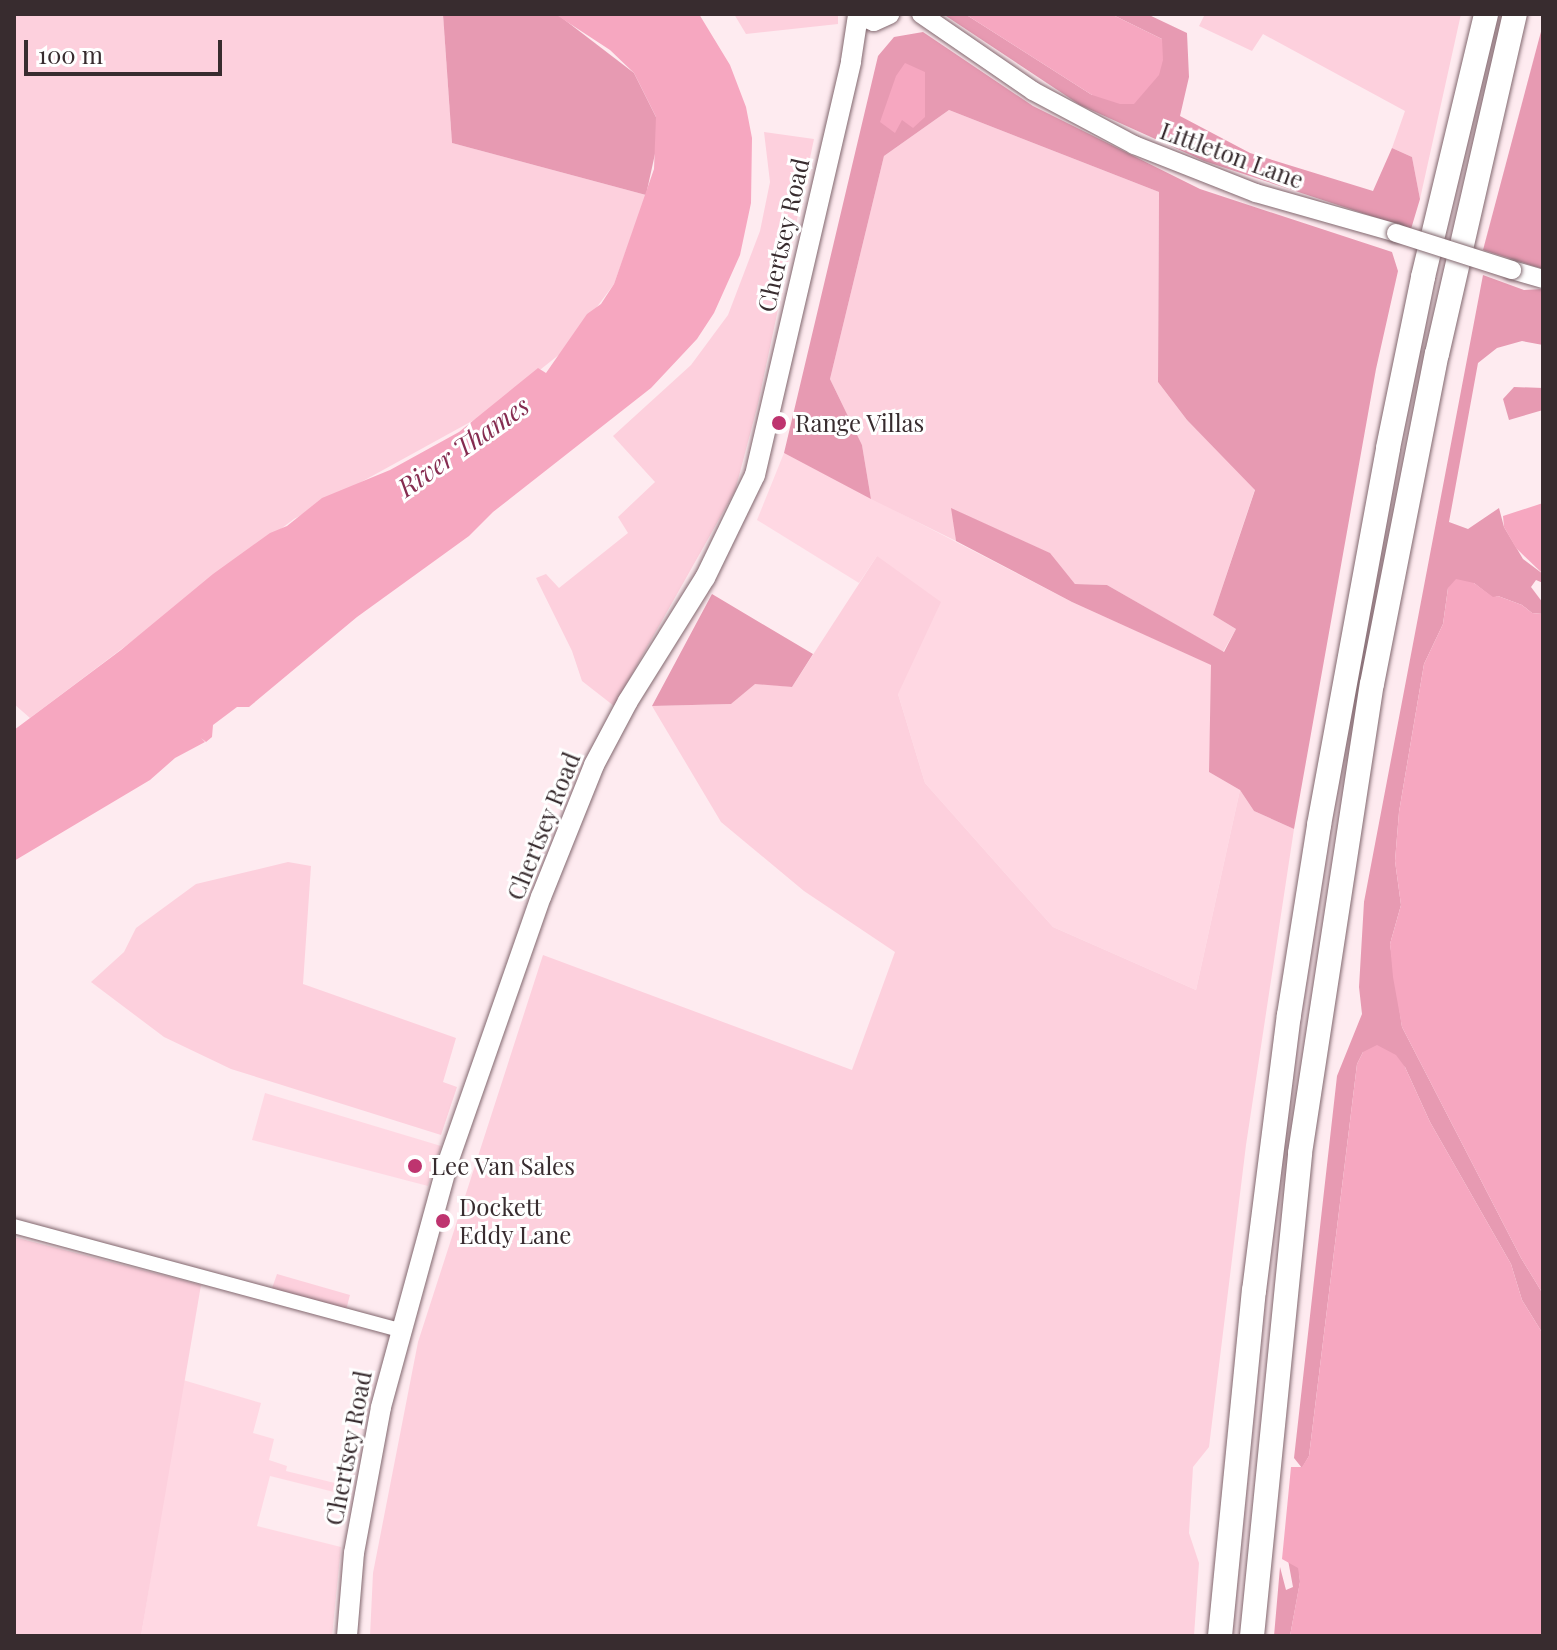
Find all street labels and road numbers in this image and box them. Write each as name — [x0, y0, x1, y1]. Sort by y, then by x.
street label: Littleton Lane — [1156, 116, 1308, 194]
street label: Chertsey Road — [751, 155, 815, 315]
street label: Chertsey Road — [500, 748, 586, 904]
street label: Chertsey Road — [319, 1368, 377, 1528]

